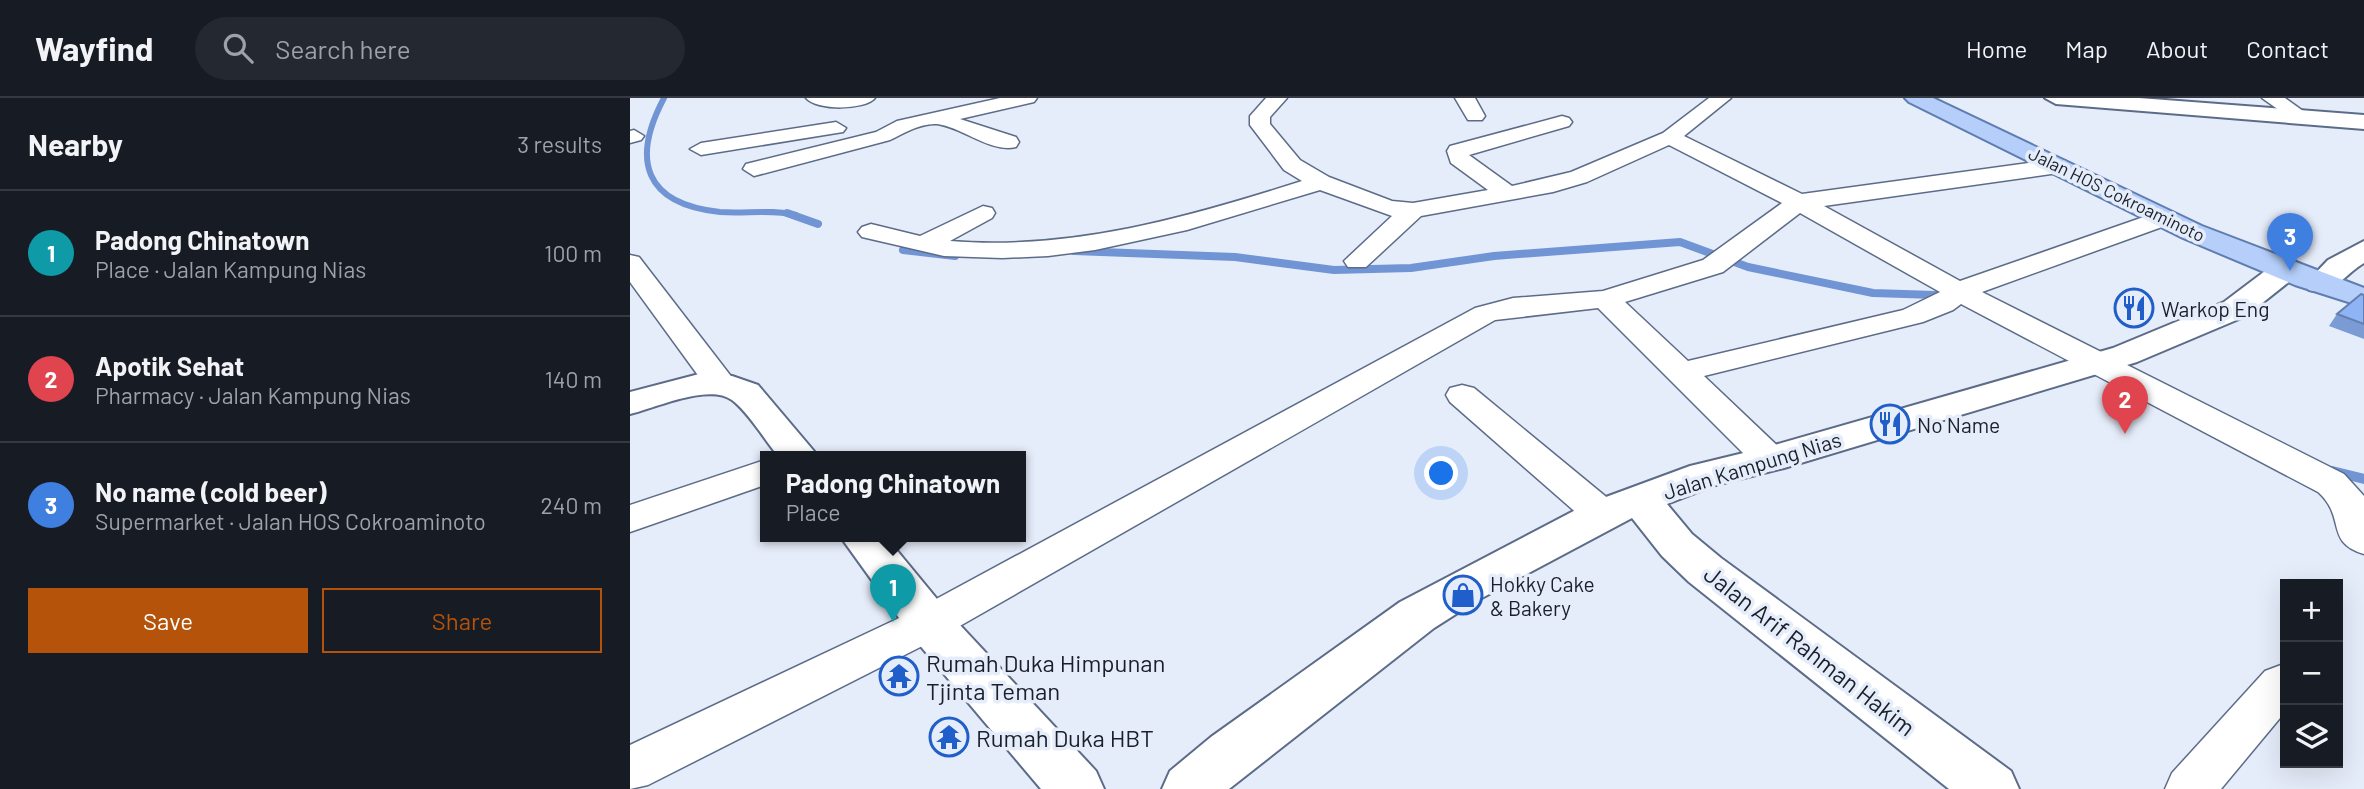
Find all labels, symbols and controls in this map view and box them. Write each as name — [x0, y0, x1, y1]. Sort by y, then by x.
search box — [195, 17, 685, 80]
text: Wayfind — [35, 28, 153, 68]
icon: search — [219, 29, 257, 67]
text: Search here — [275, 33, 411, 64]
text: Home — [1966, 34, 2027, 63]
text: Map — [2065, 34, 2108, 63]
text: About — [2146, 34, 2208, 63]
text: Contact — [2246, 34, 2329, 63]
text: Nearby — [28, 126, 123, 162]
text: 3 results — [517, 130, 602, 158]
street label: Jalan HOS Cokroaminoto — [2025, 142, 2209, 246]
pin: 3 — [2267, 213, 2313, 271]
text: Padong Chinatown — [95, 224, 310, 255]
text: 1 — [47, 239, 55, 267]
text: 100 m — [544, 239, 602, 267]
text: Place · Jalan Kampung Nias — [95, 255, 366, 283]
restaurant icon: Warkop Eng — [2113, 287, 2155, 329]
place label: Warkop Eng — [2161, 296, 2269, 321]
text: Apotik Sehat — [95, 350, 244, 381]
text: 2 — [45, 365, 57, 393]
text: 140 m — [545, 365, 602, 393]
pin: 2 — [2102, 376, 2148, 434]
text: Pharmacy · Jalan Kampung Nias — [95, 381, 411, 409]
restaurant icon: No Name — [1869, 403, 1911, 445]
place label: No Name — [1917, 412, 2000, 437]
street label: Jalan Kampung Nias — [1660, 426, 1844, 504]
popup — [760, 451, 1026, 542]
your location — [1424, 456, 1458, 490]
text: Padong Chinatown — [786, 467, 1000, 498]
text: No name (cold beer) — [95, 476, 327, 507]
text: 3 — [45, 491, 57, 519]
text: 240 m — [540, 491, 602, 519]
text: Place — [786, 498, 841, 526]
text: Supermarket · Jalan HOS Cokroaminoto — [95, 507, 486, 535]
street label: Jalan Arif Rahman Hakim — [1699, 559, 1921, 741]
pin: 1 — [870, 564, 916, 622]
place label: Hokky Cake & Bakery — [1490, 571, 1595, 620]
shop icon: Hokky Cake & Bakery — [1442, 574, 1484, 616]
map controls — [2280, 579, 2343, 768]
button: + — [2280, 579, 2343, 642]
button: Save — [28, 588, 308, 653]
button: Share — [322, 588, 602, 653]
button: − — [2280, 642, 2343, 705]
place label: Rumah Duka Himpunan Tjinta Teman — [926, 648, 1166, 705]
temple icon: Rumah Duka Himpunan Tjinta Teman — [878, 655, 920, 697]
button: layers — [2280, 705, 2343, 768]
temple icon: Rumah Duka HBT — [928, 716, 970, 758]
place label: Rumah Duka HBT — [976, 723, 1154, 752]

